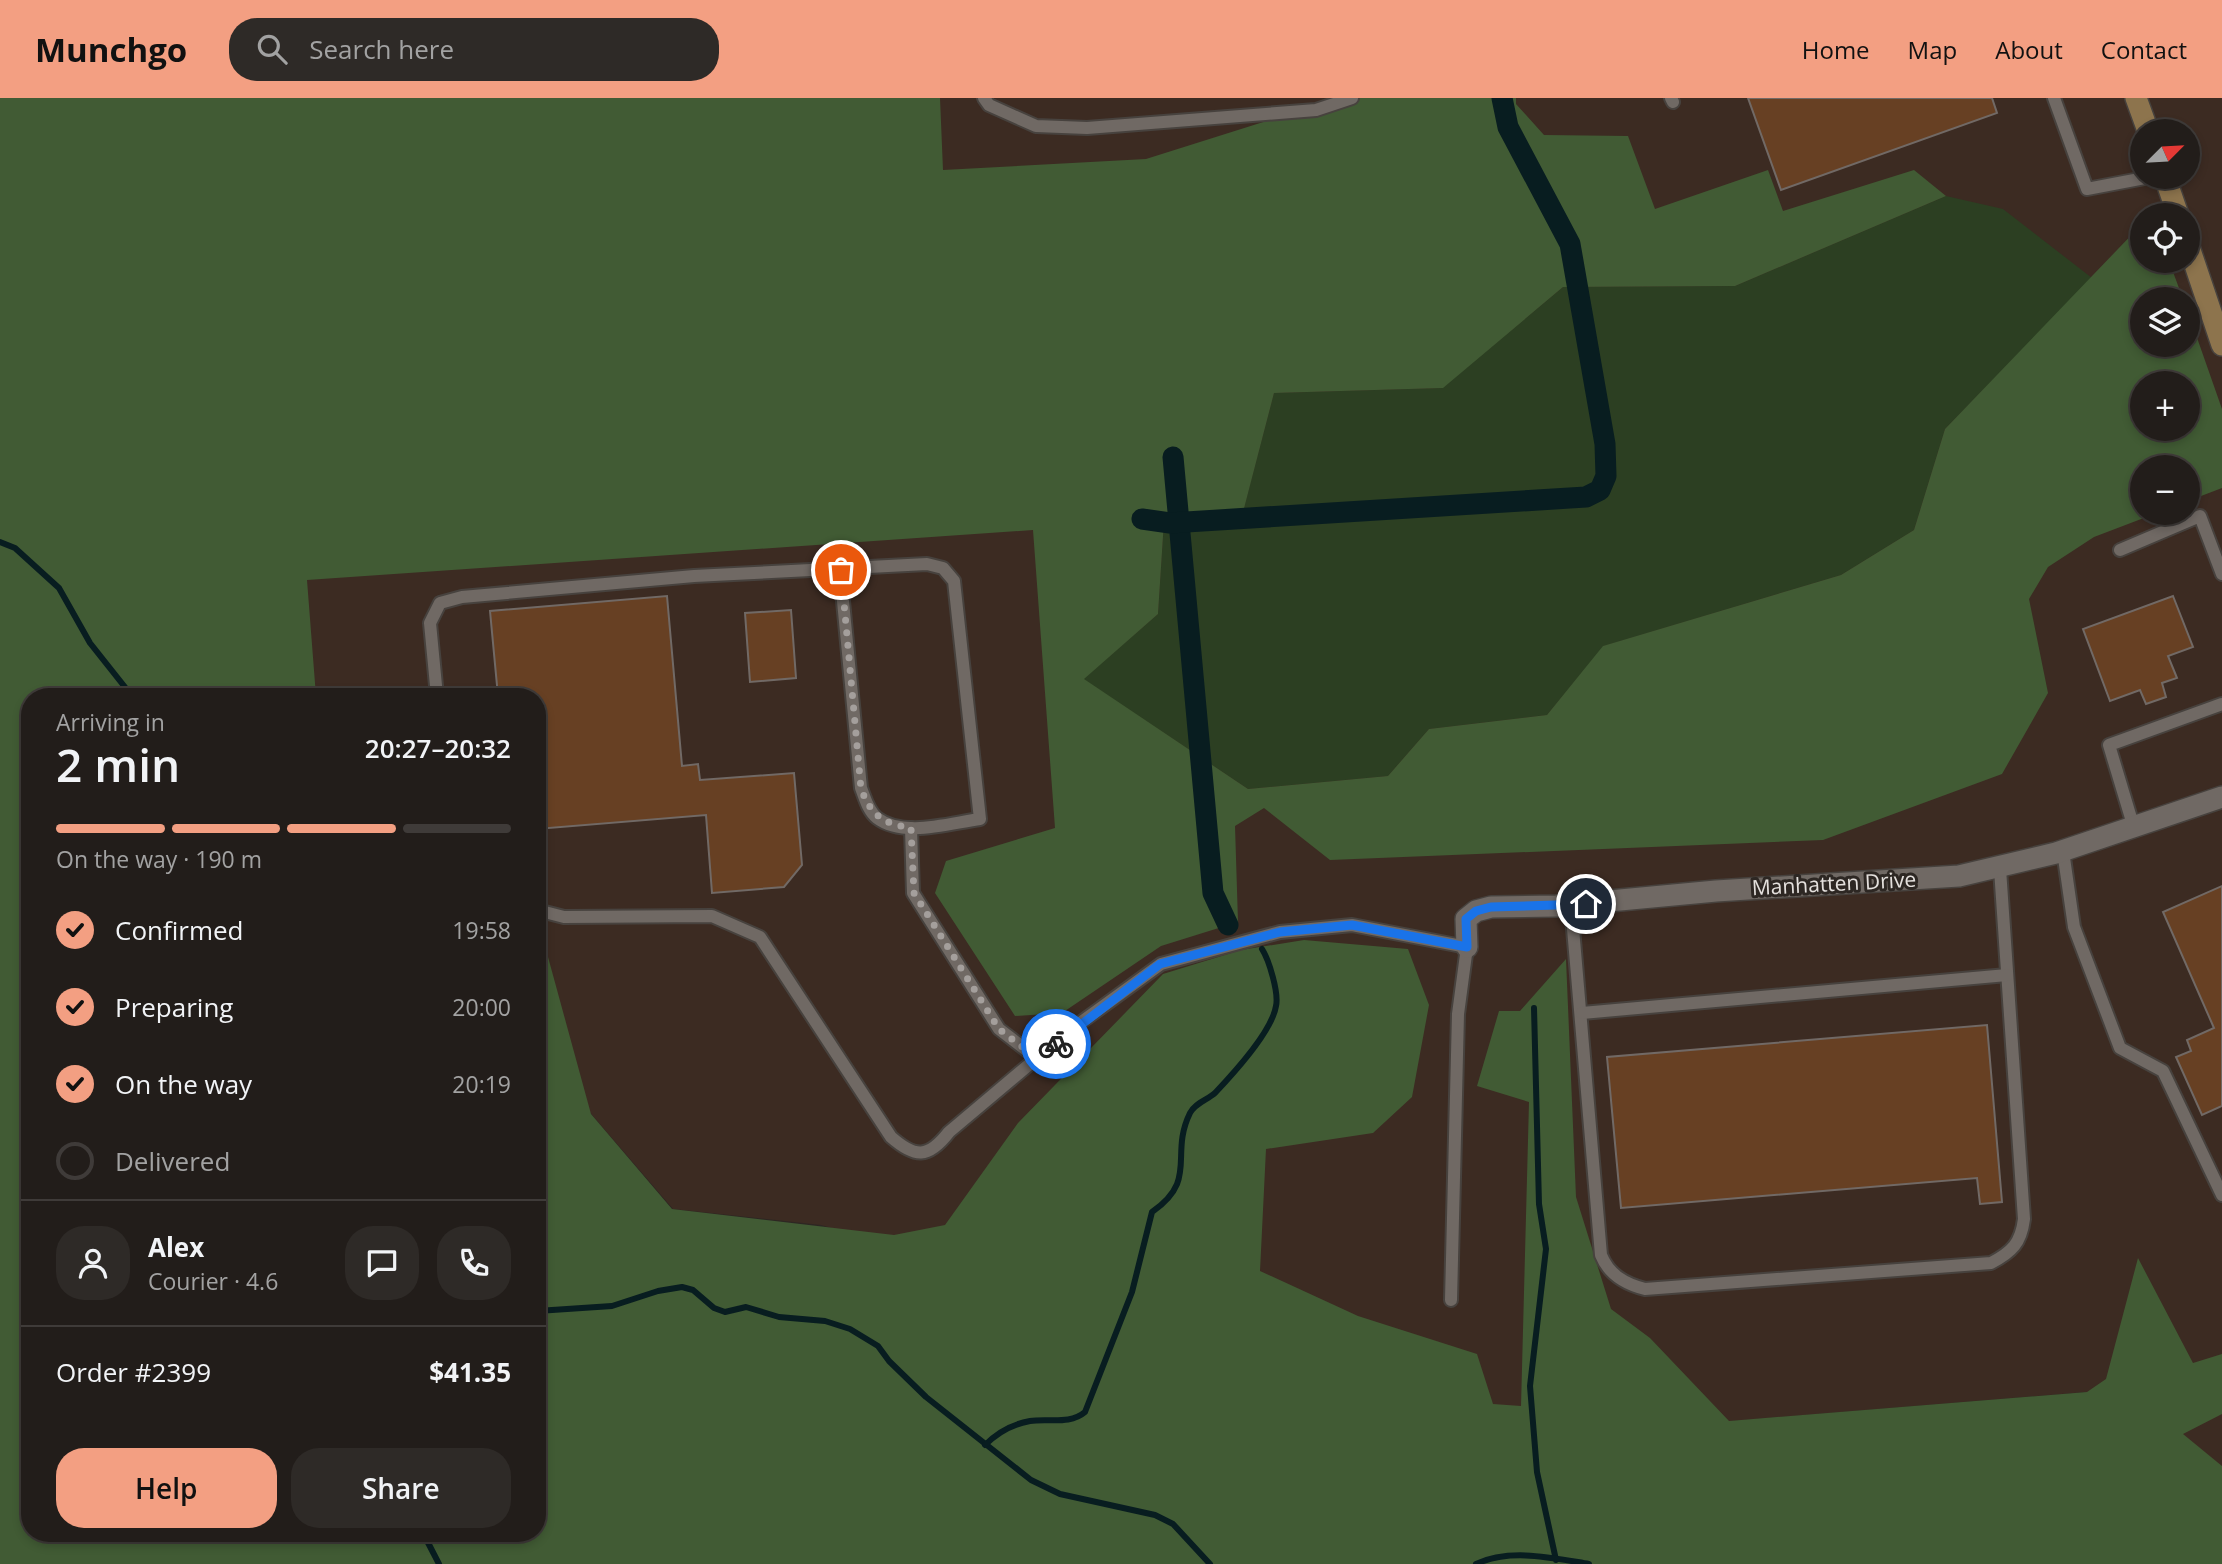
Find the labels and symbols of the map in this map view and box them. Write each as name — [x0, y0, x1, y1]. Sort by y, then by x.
north arrow — [2130, 119, 2200, 189]
pin — [811, 540, 871, 600]
street label: Manhatten Drive — [1751, 865, 1917, 901]
pin — [1556, 874, 1616, 934]
courier — [1021, 1009, 1091, 1079]

